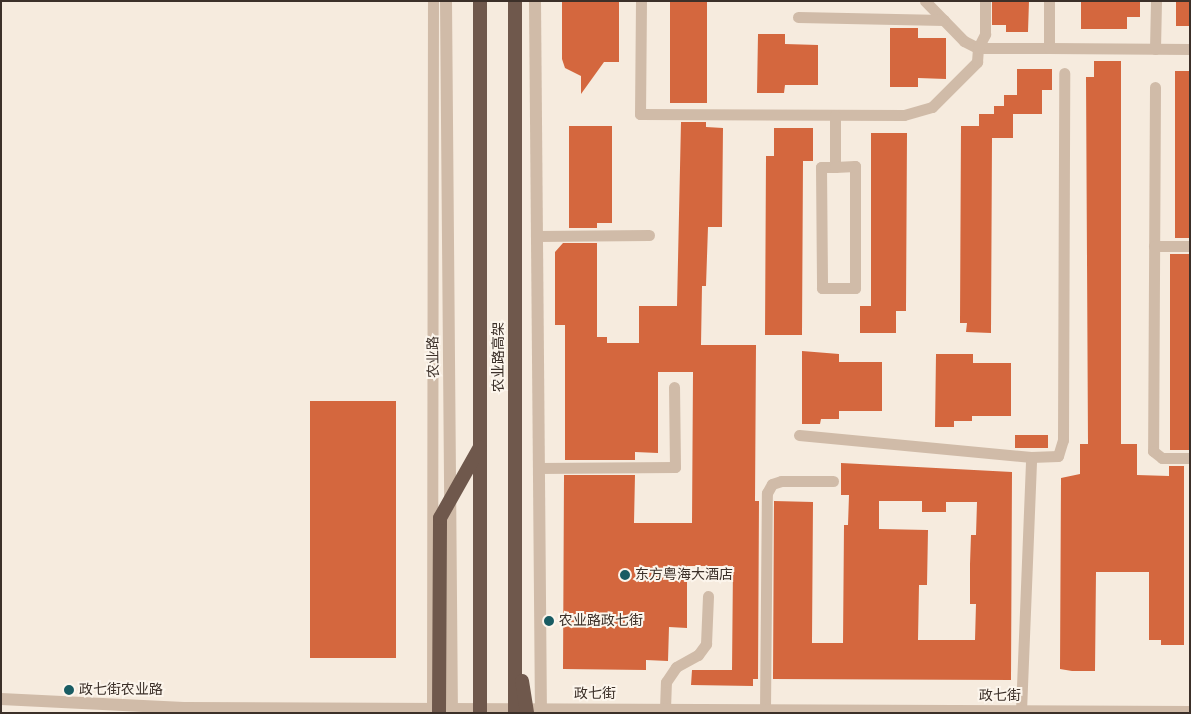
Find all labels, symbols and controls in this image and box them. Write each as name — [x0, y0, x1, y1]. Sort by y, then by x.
street label: 农业路高架 — [491, 322, 507, 392]
street label: 农业路 — [425, 336, 443, 378]
place label: 东方粤海大酒店 — [635, 567, 733, 583]
marker: 东方粤海大酒店 — [619, 569, 631, 581]
place label: 农业路政七街 — [559, 613, 643, 629]
marker: 农业路政七街 — [543, 615, 555, 627]
place label: 政七街农业路 — [79, 682, 163, 698]
marker: 政七街农业路 — [63, 684, 75, 696]
street label: 政七街 — [574, 686, 616, 702]
street label: 政七街 — [979, 688, 1021, 704]

